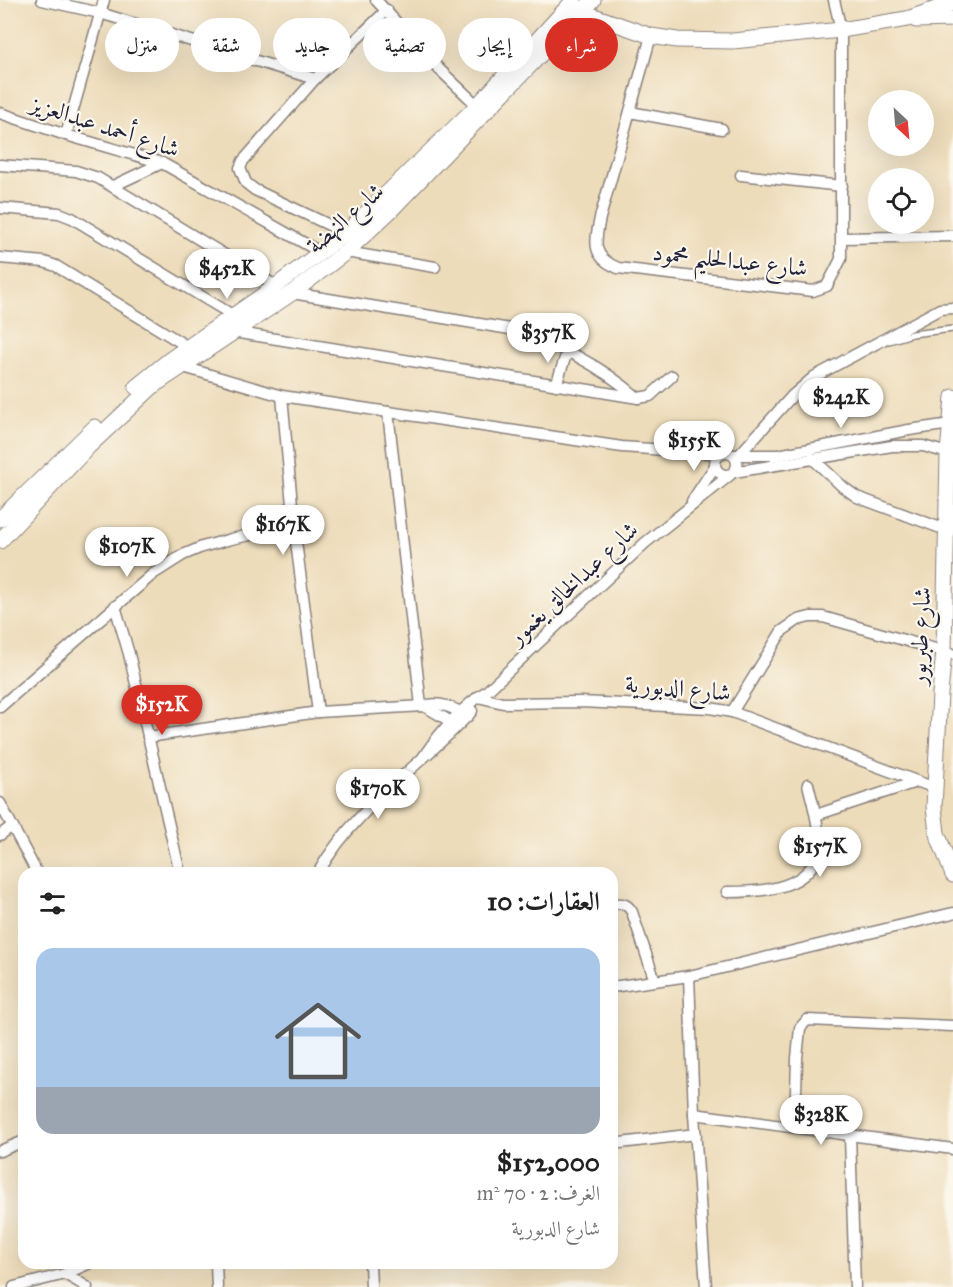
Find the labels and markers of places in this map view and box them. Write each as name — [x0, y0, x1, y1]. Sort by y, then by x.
pin: $452K — [185, 249, 269, 300]
pin: $357K — [506, 313, 590, 364]
pin: $242K — [799, 378, 883, 429]
pin: $155K — [652, 421, 736, 472]
pin: $167K — [241, 505, 325, 556]
pin: $107K — [85, 527, 169, 578]
pin: $152K — [120, 685, 204, 736]
pin: $170K — [336, 769, 420, 820]
pin: $157K — [778, 827, 862, 878]
pin: $328K — [779, 1095, 863, 1146]

